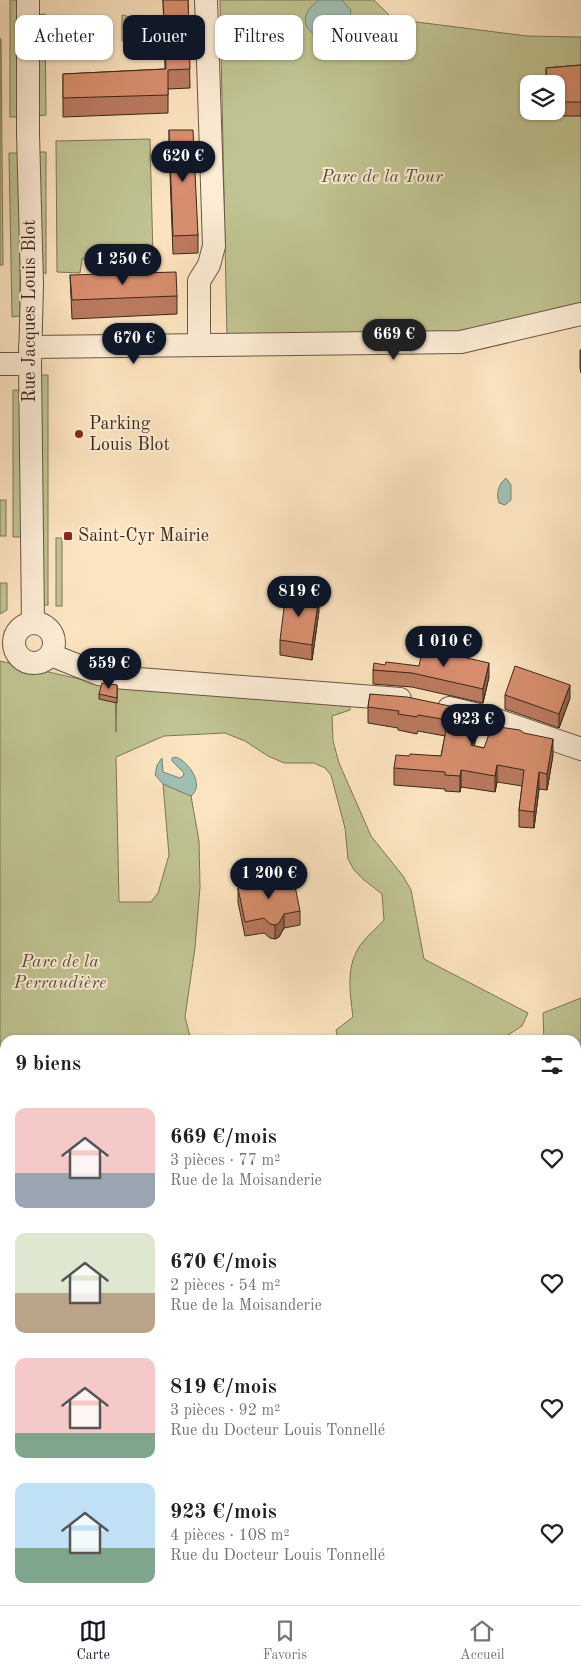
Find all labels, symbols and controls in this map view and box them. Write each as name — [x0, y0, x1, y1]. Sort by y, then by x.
chip: Acheter — [15, 15, 113, 60]
chip: Louer — [123, 15, 205, 60]
chip: Filtres — [215, 15, 303, 60]
chip: Nouveau — [313, 15, 416, 60]
map controls — [520, 75, 565, 120]
button: layers — [520, 75, 565, 120]
pin: 620 € — [148, 140, 218, 183]
text: 620 € — [162, 149, 204, 165]
park label: Parc de la Tour — [320, 168, 444, 186]
street label: Rue Jacques Louis Blot — [21, 220, 39, 402]
pin: 1 250 € — [77, 244, 169, 286]
text: 1 250 € — [95, 252, 151, 268]
pin: 669 € — [359, 318, 429, 361]
pin: 670 € — [99, 322, 169, 365]
text: 669 € — [373, 327, 415, 343]
text: 670 € — [113, 331, 155, 347]
place label: Parking Louis Blot — [89, 415, 170, 454]
marker: Parking Louis Blot — [73, 428, 85, 440]
place label: Saint-Cyr Mairie — [78, 527, 209, 545]
marker: Saint-Cyr Mairie — [62, 530, 74, 542]
pin: 819 € — [264, 576, 334, 618]
text: 819 € — [278, 584, 320, 600]
pin: 1 010 € — [398, 626, 490, 668]
text: 1 010 € — [416, 634, 472, 650]
pin: 559 € — [74, 648, 144, 690]
text: 559 € — [88, 656, 130, 672]
pin: 923 € — [438, 704, 508, 746]
text: 923 € — [452, 712, 494, 728]
pin: 1 200 € — [223, 858, 315, 900]
text: 1 200 € — [241, 866, 297, 882]
park label: Parc de la Perraudière — [13, 953, 106, 992]
icon: filters — [538, 1051, 566, 1079]
text: 9 biens — [15, 1054, 81, 1075]
text: 669 €/mois — [170, 1127, 277, 1148]
icon: home — [55, 1128, 115, 1188]
icon: heart — [538, 1144, 566, 1172]
text: 3 pièces · 77 m² — [170, 1153, 280, 1169]
text: Rue de la Moisanderie — [170, 1173, 322, 1189]
text: 670 €/mois — [170, 1252, 277, 1273]
icon: home — [55, 1253, 115, 1313]
icon: heart — [538, 1269, 566, 1297]
text: 2 pièces · 54 m² — [170, 1278, 280, 1294]
text: Rue de la Moisanderie — [170, 1298, 322, 1314]
text: 819 €/mois — [170, 1377, 277, 1398]
icon: home — [55, 1378, 115, 1438]
icon: heart — [538, 1394, 566, 1422]
text: 3 pièces · 92 m² — [170, 1403, 280, 1419]
text: Rue du Docteur Louis Tonnellé — [170, 1423, 385, 1439]
text: 923 €/mois — [170, 1502, 277, 1523]
icon: home — [55, 1503, 115, 1563]
icon: heart — [538, 1519, 566, 1547]
text: 4 pièces · 108 m² — [170, 1528, 290, 1544]
text: Rue du Docteur Louis Tonnellé — [170, 1548, 385, 1564]
tab: Carte — [76, 1617, 110, 1664]
tab: Favoris — [263, 1617, 307, 1664]
tab: Accueil — [460, 1617, 504, 1664]

